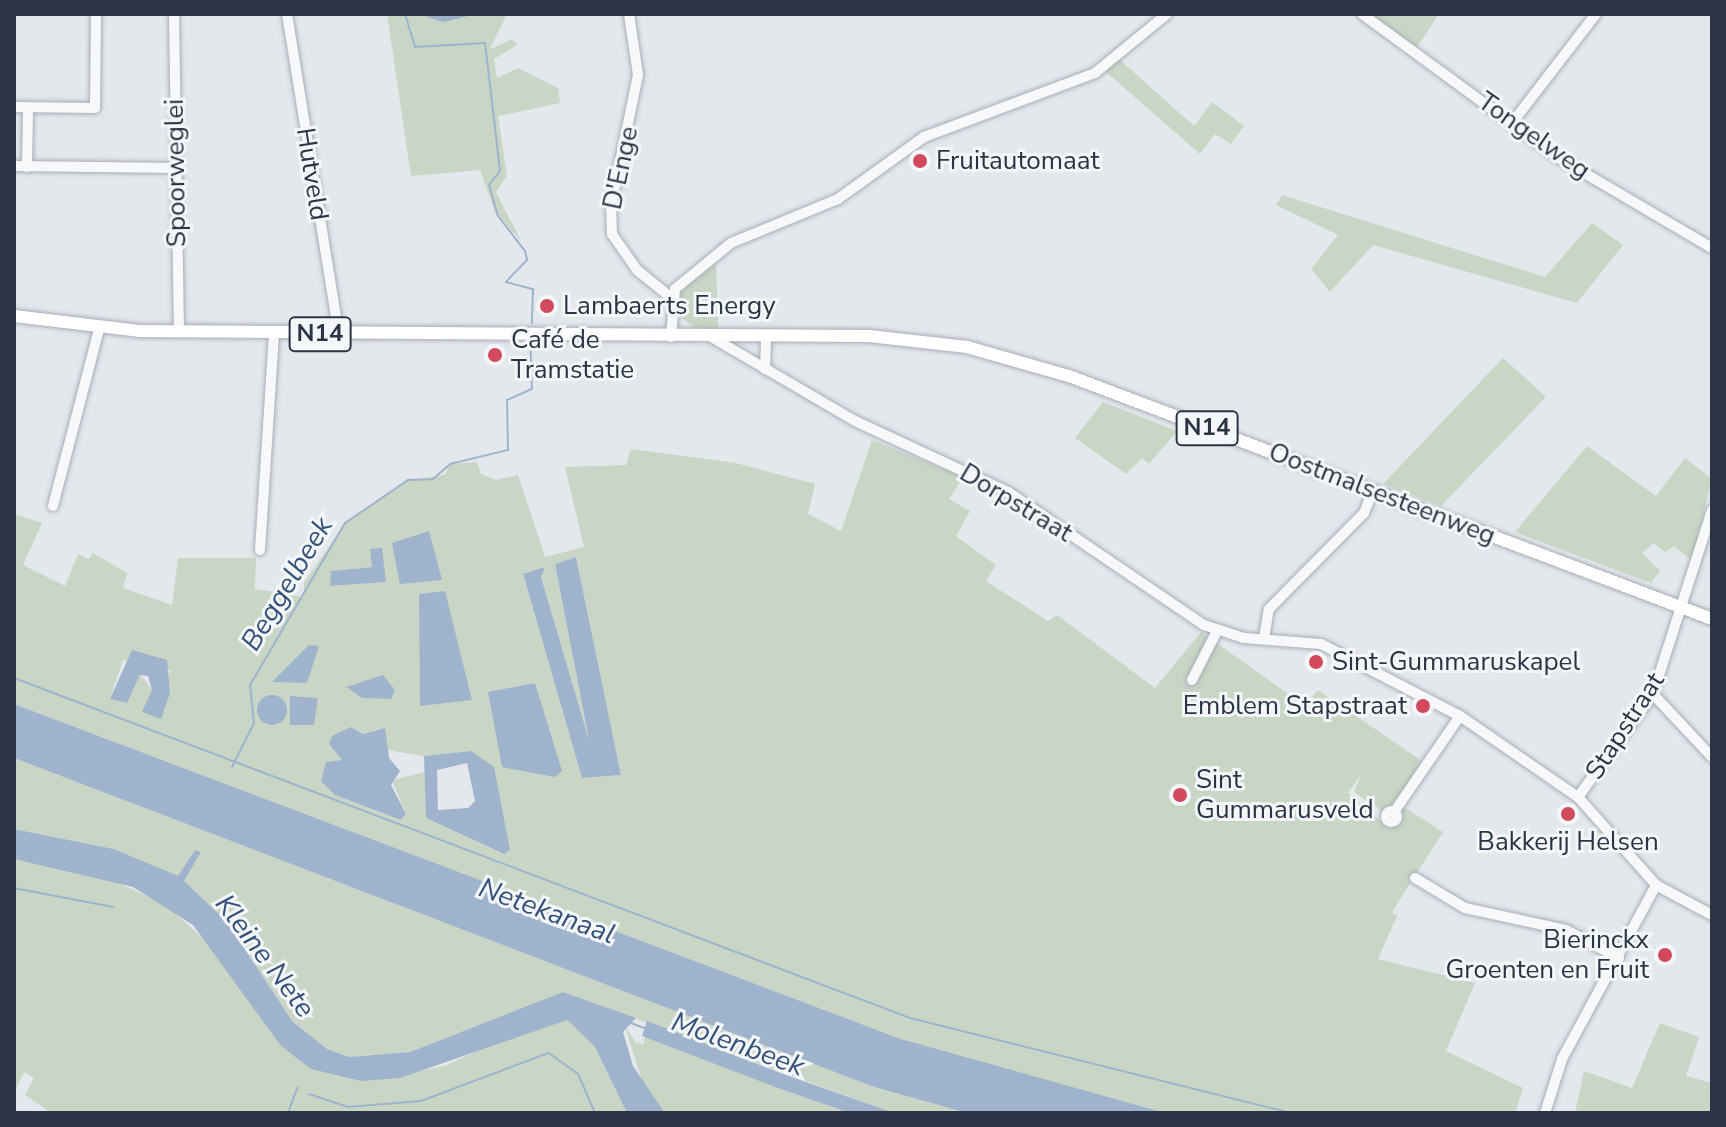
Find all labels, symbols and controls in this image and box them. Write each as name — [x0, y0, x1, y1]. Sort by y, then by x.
street label: Tongelweg — [1472, 86, 1596, 186]
street label: Spoorweglei — [159, 99, 193, 247]
street label: D'Enge — [597, 124, 645, 212]
street label: Hutveld — [289, 125, 335, 223]
place label: Fruitautomaat — [936, 145, 1100, 177]
marker: Fruitautomaat — [911, 152, 929, 170]
place label: Lambaerts Energy — [563, 290, 776, 322]
marker: Lambaerts Energy — [538, 297, 556, 315]
road number: N14 — [288, 314, 352, 354]
place label: Café de Tramstatie — [511, 324, 634, 386]
marker: Café de Tramstatie — [486, 346, 504, 364]
road number: N14 — [1175, 408, 1239, 448]
street label: Oostmalsesteenweg — [1264, 436, 1500, 552]
street label: Dorpstraat — [954, 457, 1078, 549]
water label: Beggelbeek — [234, 511, 340, 657]
place label: Sint-Gummaruskapel — [1332, 646, 1580, 678]
marker: Sint-Gummaruskapel — [1307, 653, 1325, 671]
street label: Stapstraat — [1579, 667, 1671, 785]
place label: Emblem Stapstraat — [1183, 690, 1407, 722]
marker: Emblem Stapstraat — [1414, 697, 1432, 715]
place label: Sint Gummarusveld — [1196, 764, 1374, 826]
marker: Sint Gummarusveld — [1171, 786, 1189, 804]
marker: Bakkerij Helsen — [1559, 805, 1577, 823]
place label: Bakkerij Helsen — [1477, 826, 1659, 858]
water label: Netekanaal — [474, 871, 620, 951]
water label: Kleine Nete — [208, 888, 322, 1024]
place label: Bierinckx Groenten en Fruit — [1445, 924, 1649, 986]
marker: Bierinckx Groenten en Fruit — [1656, 946, 1674, 964]
water label: Molenbeek — [667, 1005, 809, 1083]

